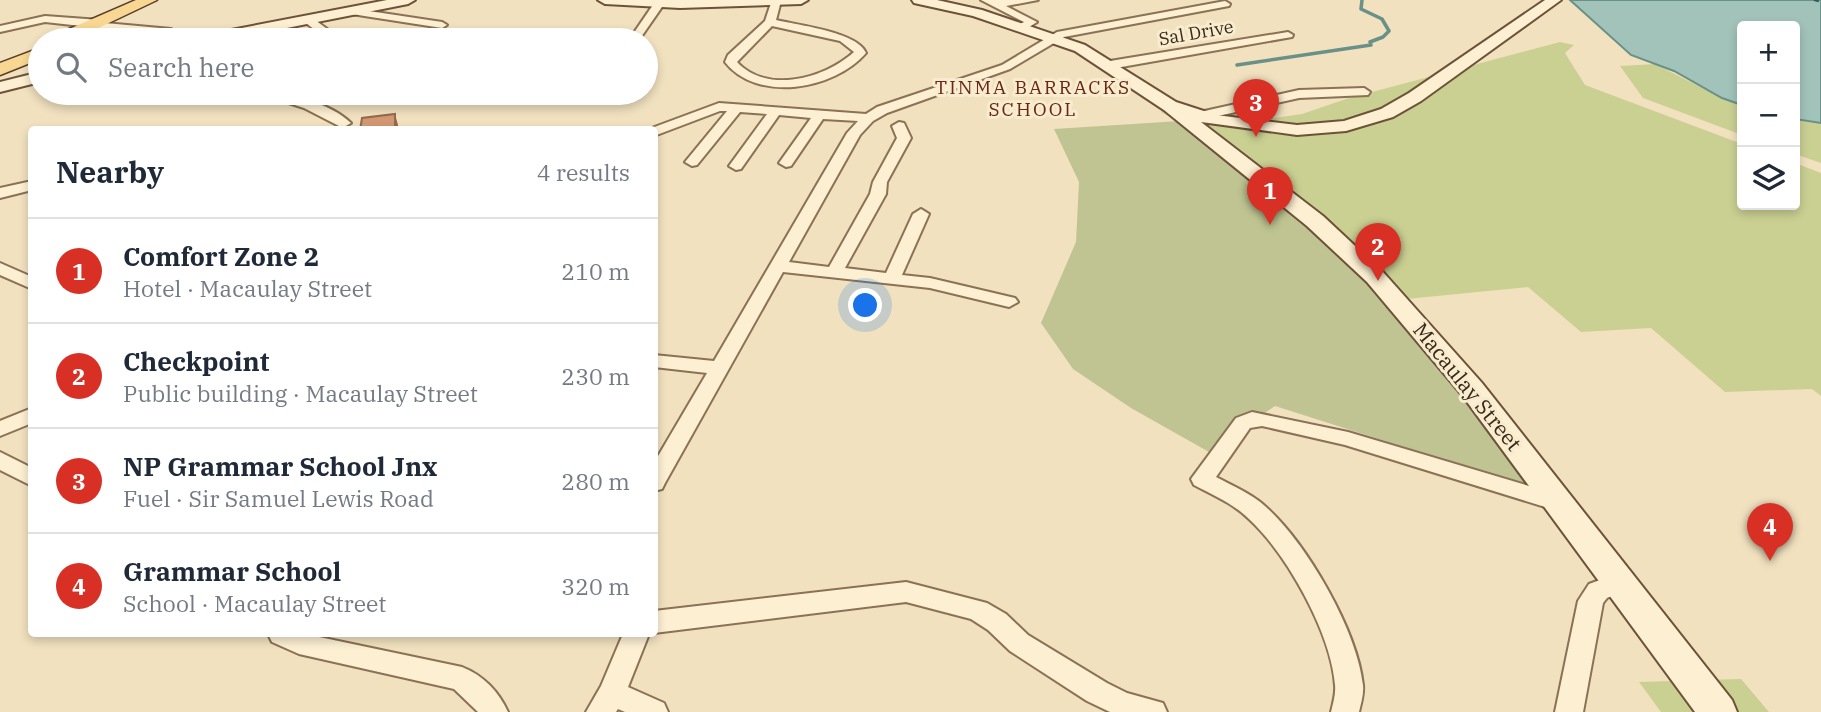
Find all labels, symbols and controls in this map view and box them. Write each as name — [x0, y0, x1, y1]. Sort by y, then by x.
street label: Sal Drive — [1157, 15, 1235, 50]
map controls — [1737, 21, 1800, 210]
button: + — [1737, 21, 1800, 84]
search box — [28, 28, 658, 105]
icon: search — [52, 48, 90, 86]
text: Search here — [108, 50, 254, 84]
district label: TINMA BARRACKS SCHOOL — [935, 75, 1131, 121]
pin: 3 — [1233, 79, 1279, 137]
button: − — [1737, 84, 1800, 147]
button: layers — [1737, 147, 1800, 210]
text: Nearby — [56, 152, 164, 191]
text: 4 results — [537, 157, 630, 187]
pin: 1 — [1247, 167, 1293, 225]
pin: 2 — [1355, 223, 1401, 281]
text: Comfort Zone 2 — [123, 239, 319, 273]
text: 1 — [72, 256, 86, 286]
text: 210 m — [561, 256, 630, 286]
text: Hotel · Macaulay Street — [123, 273, 372, 303]
your location — [848, 288, 882, 322]
street label: Macaulay Street — [1407, 316, 1528, 456]
text: Checkpoint — [123, 344, 269, 378]
text: 2 — [72, 361, 86, 391]
text: 230 m — [561, 361, 630, 391]
text: Public building · Macaulay Street — [123, 378, 478, 408]
text: NP Grammar School Jnx — [123, 449, 437, 483]
text: 3 — [72, 466, 86, 496]
text: 280 m — [561, 466, 630, 496]
text: Fuel · Sir Samuel Lewis Road — [123, 483, 434, 513]
pin: 4 — [1747, 503, 1793, 561]
text: Grammar School — [123, 554, 341, 588]
text: 4 — [72, 571, 86, 601]
text: 320 m — [561, 571, 630, 601]
text: School · Macaulay Street — [123, 588, 387, 618]

